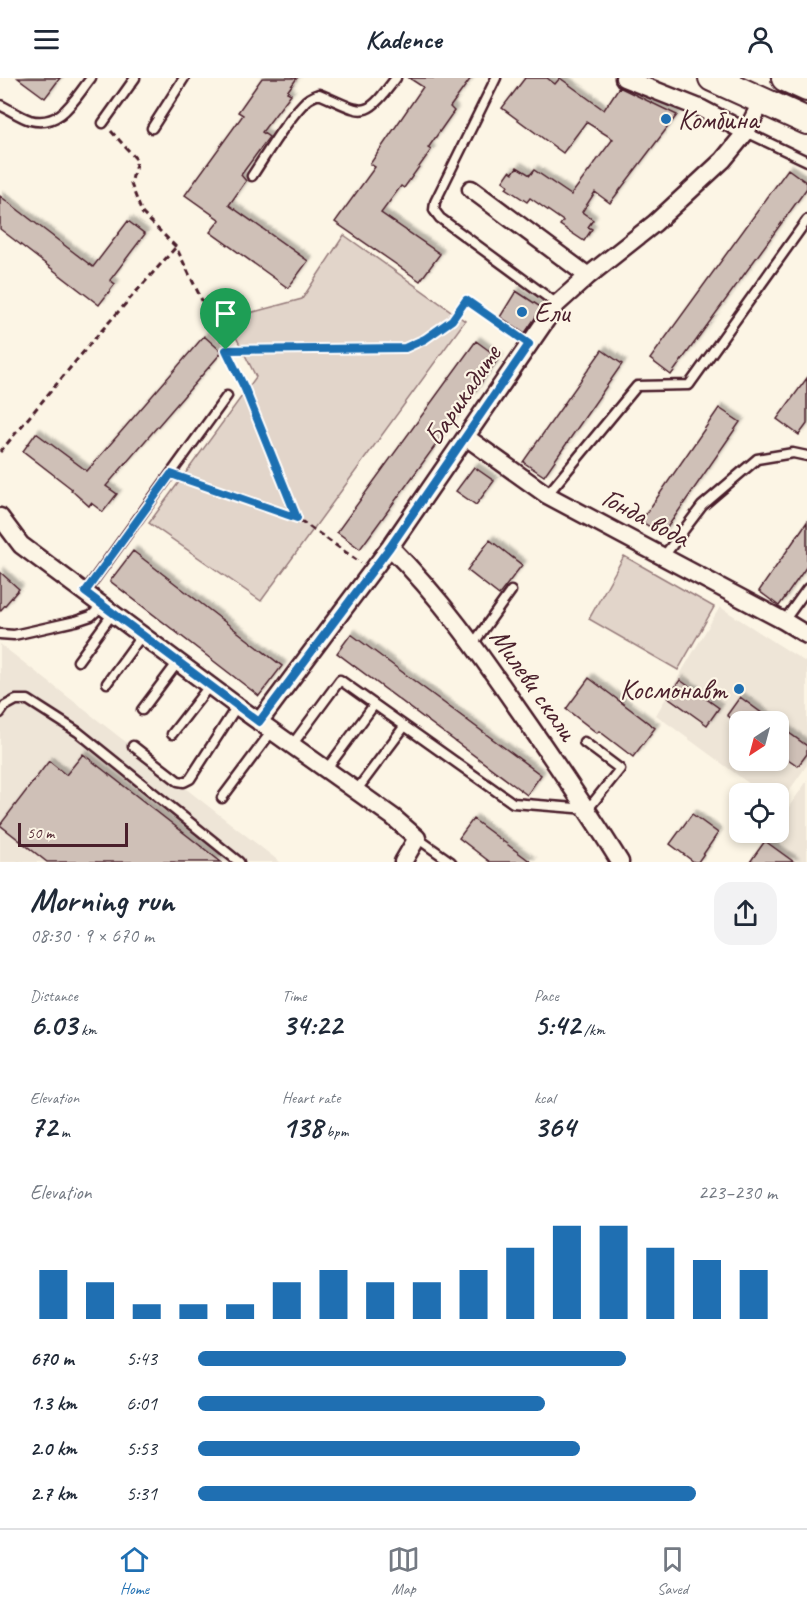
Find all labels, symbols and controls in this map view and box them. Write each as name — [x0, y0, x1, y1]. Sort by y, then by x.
text: Kadence — [365, 22, 442, 56]
icon: menu — [30, 23, 63, 56]
icon: person — [744, 23, 777, 56]
place label: Комбина — [678, 102, 761, 137]
marker: Комбина — [659, 112, 673, 126]
pin — [200, 288, 251, 350]
place label: Ели — [534, 295, 571, 330]
icon: arrive — [209, 297, 242, 330]
marker: Ели — [515, 305, 529, 319]
street label: Барикадите — [416, 336, 509, 452]
street label: Гонда вода — [596, 479, 697, 555]
street label: Милеви скали — [483, 621, 586, 748]
place label: Космонавт — [620, 672, 729, 707]
marker: Космонавт — [732, 682, 746, 696]
north arrow — [729, 711, 789, 771]
map controls — [729, 711, 789, 843]
button: locate — [729, 783, 789, 843]
scale bar — [18, 820, 128, 848]
text: 50 m — [27, 823, 54, 843]
text: Morning run — [30, 879, 174, 921]
button: share — [714, 882, 777, 945]
text: 08:30 · 9 × 670 m — [30, 923, 154, 948]
text: Distance — [30, 986, 78, 1006]
text: Time — [282, 986, 306, 1006]
text: Pace — [534, 986, 559, 1006]
text: 6.03 — [30, 1006, 77, 1044]
text: 34:22 — [282, 1006, 342, 1044]
text: 5:42 — [534, 1006, 580, 1044]
text: km — [77, 1020, 97, 1040]
text: /km — [580, 1020, 605, 1040]
text: Elevation — [30, 1088, 79, 1108]
text: Heart rate — [282, 1088, 340, 1108]
text: kcal — [534, 1088, 555, 1108]
text: 72 — [30, 1108, 57, 1146]
text: 138 — [282, 1108, 323, 1146]
text: 364 — [534, 1108, 575, 1146]
text: m — [57, 1122, 70, 1142]
text: bpm — [323, 1122, 348, 1142]
text: Elevation — [30, 1180, 92, 1205]
text: 223–230 m — [698, 1180, 777, 1205]
text: 670 m — [30, 1346, 74, 1371]
text: 5:43 — [126, 1346, 157, 1371]
text: 1.3 km — [30, 1391, 77, 1416]
text: 6:01 — [126, 1391, 157, 1416]
text: 2.0 km — [30, 1436, 77, 1461]
text: 5:53 — [126, 1436, 157, 1461]
text: 2.7 km — [30, 1481, 76, 1506]
text: 5:31 — [126, 1481, 157, 1506]
tab: Home — [118, 1543, 151, 1599]
tab: Map — [387, 1543, 420, 1599]
tab: Saved — [656, 1543, 689, 1599]

